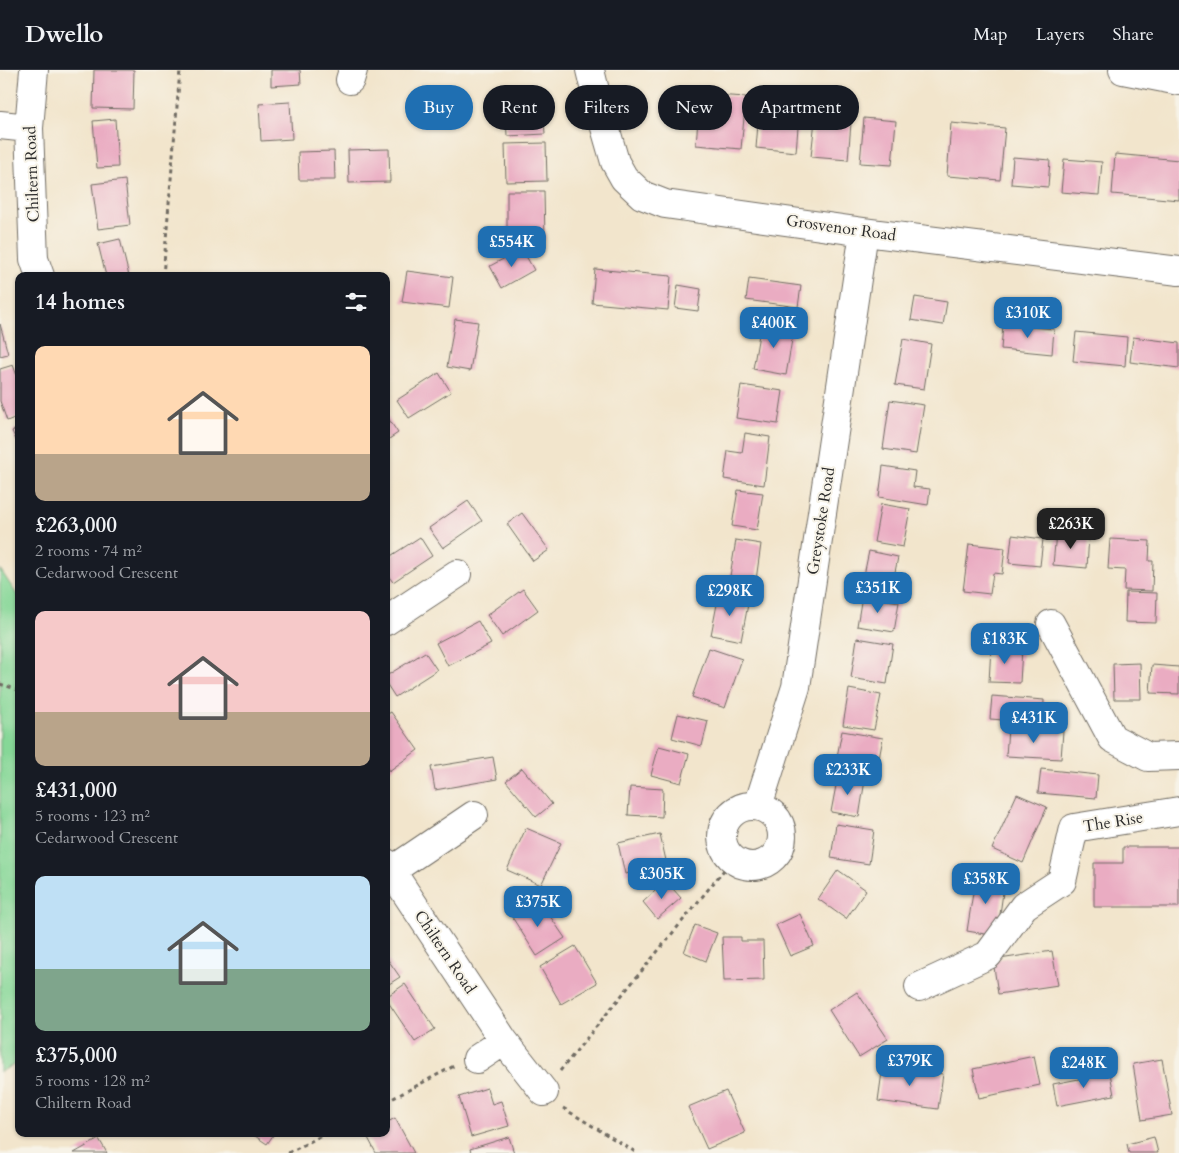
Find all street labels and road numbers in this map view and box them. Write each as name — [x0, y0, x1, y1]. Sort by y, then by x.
street label: Chiltern Road — [19, 125, 45, 223]
street label: Grosvenor Road — [785, 209, 898, 247]
street label: Greystoke Road — [802, 465, 840, 576]
street label: The Rise — [1082, 806, 1144, 838]
street label: Chiltern Road — [409, 906, 481, 998]

